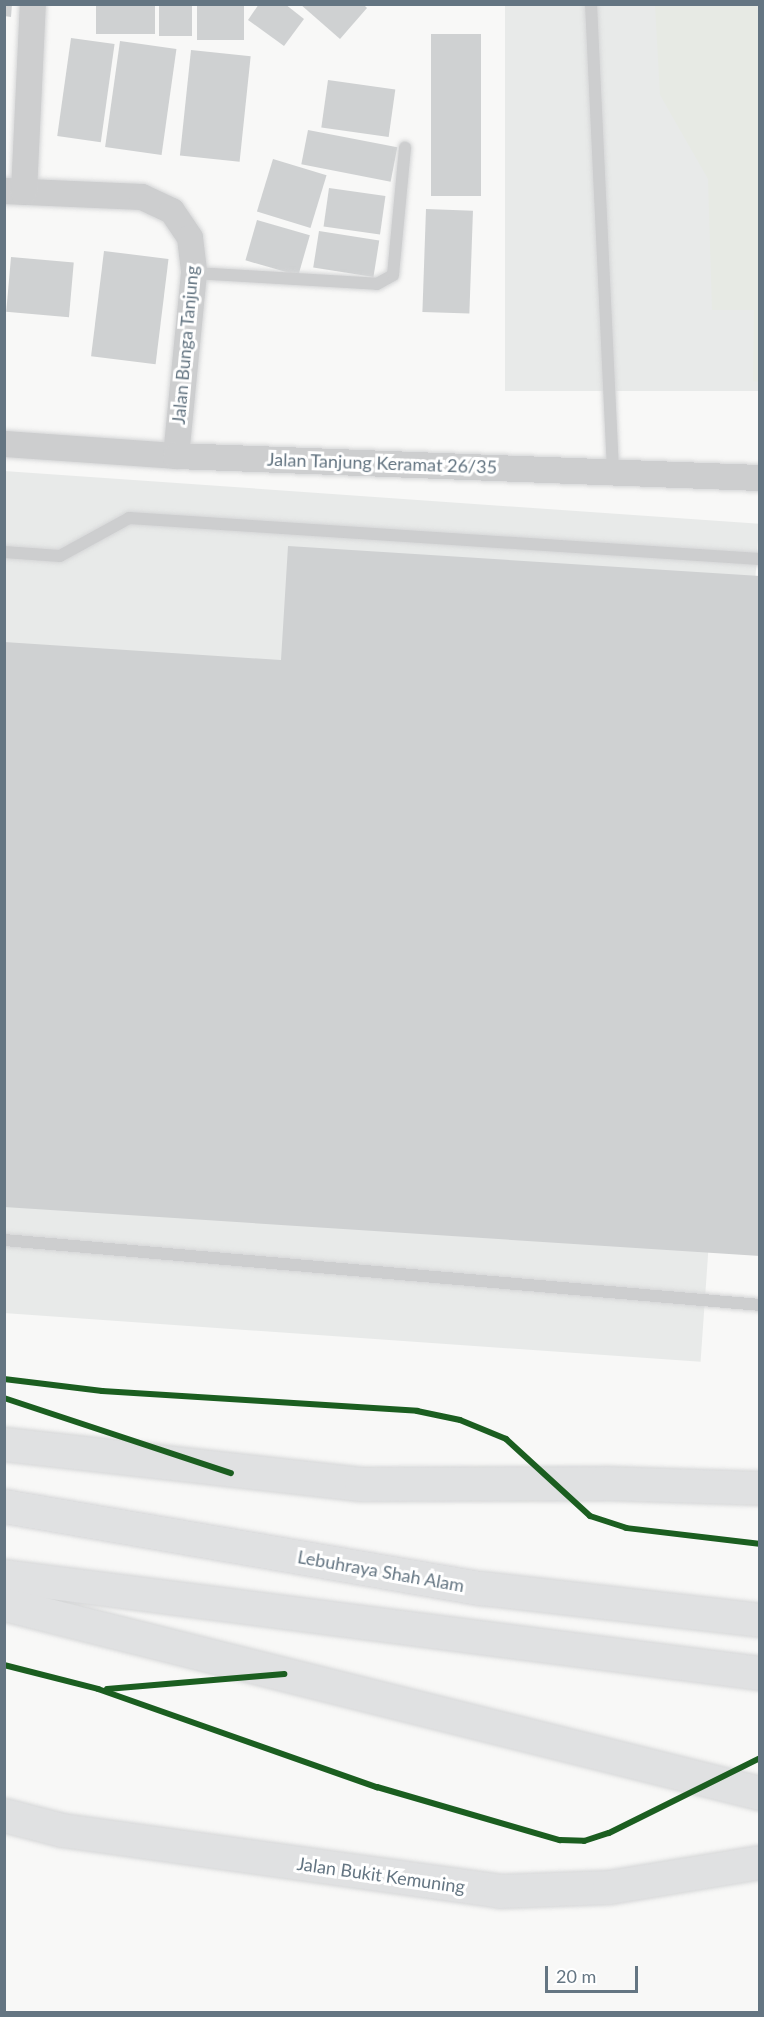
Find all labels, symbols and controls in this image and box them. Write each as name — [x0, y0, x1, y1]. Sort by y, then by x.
street label: Jalan Bunga Tanjung — [167, 264, 203, 426]
street label: Jalan Tanjung Keramat 26/35 — [266, 448, 498, 478]
street label: Lebuhraya Shah Alam — [296, 1546, 466, 1596]
street label: Jalan Bukit Kemuning — [296, 1853, 466, 1897]
scale bar — [548, 1954, 641, 1992]
text: 20 m — [556, 1965, 596, 1987]

